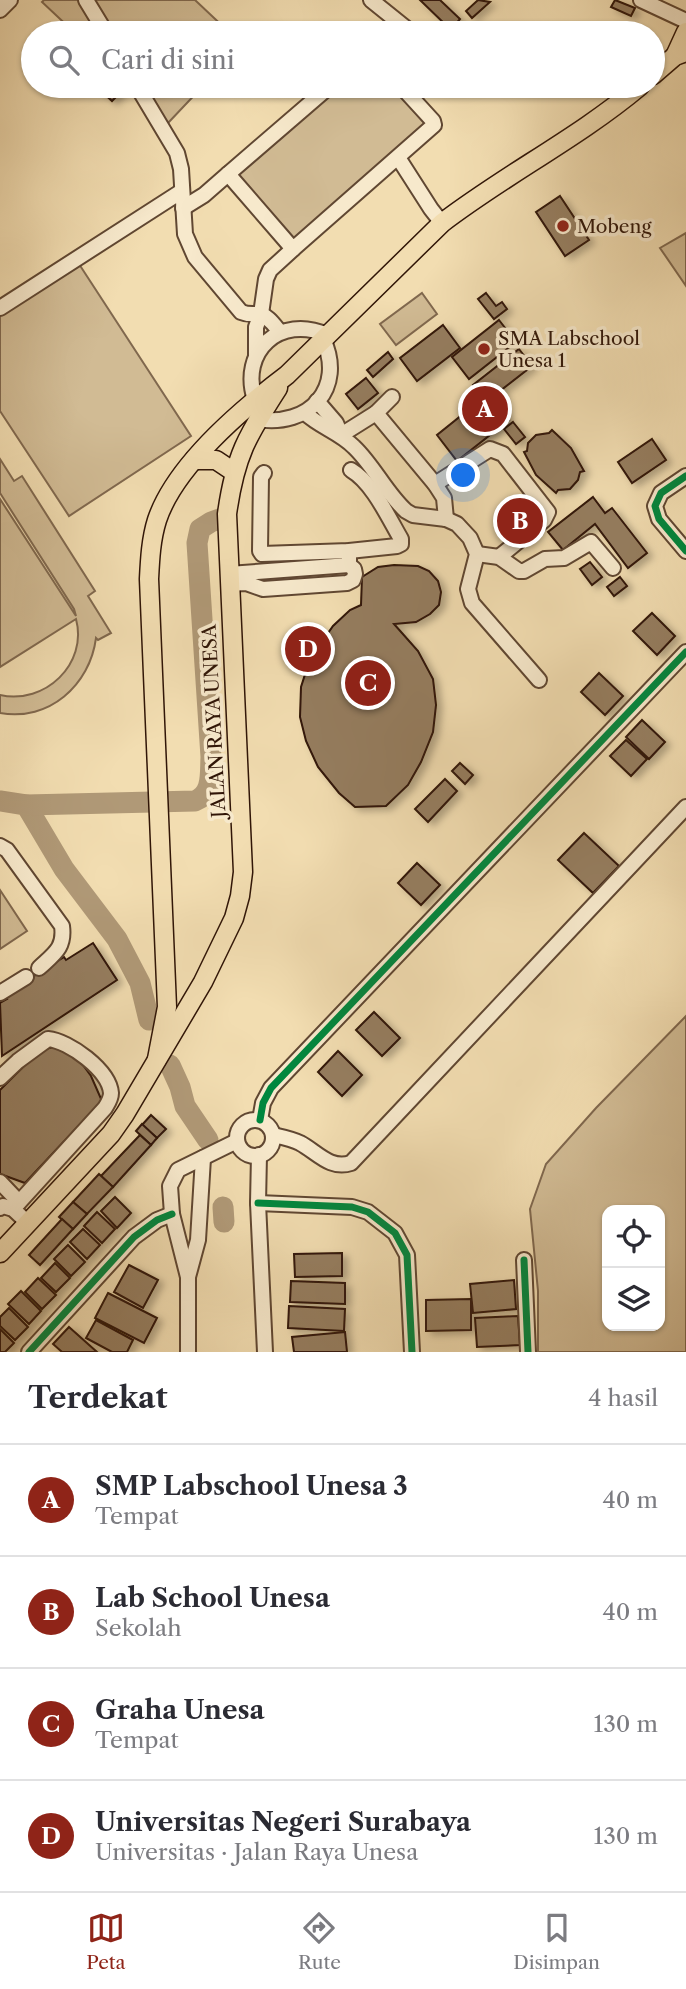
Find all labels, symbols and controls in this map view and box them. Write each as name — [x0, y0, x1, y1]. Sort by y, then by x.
search box — [21, 21, 665, 98]
icon: search — [45, 41, 83, 79]
text: Cari di sini — [101, 44, 235, 76]
place label: Mobeng — [577, 215, 652, 238]
marker: Mobeng — [555, 218, 571, 234]
place label: SMA Labschool Unesa 1 — [498, 327, 640, 372]
marker: SMA Labschool Unesa 1 — [476, 341, 492, 357]
pin: A — [462, 383, 508, 435]
your location — [446, 458, 480, 492]
pin: B — [497, 495, 543, 547]
street label: JALAN RAYA UNESA — [197, 623, 231, 821]
pin: D — [285, 623, 331, 675]
pin: C — [345, 657, 391, 709]
map controls — [602, 1205, 665, 1331]
button: locate — [602, 1205, 665, 1268]
button: layers — [602, 1268, 665, 1331]
text: Terdekat — [28, 1379, 168, 1416]
text: 4 hasil — [588, 1384, 658, 1412]
text: SMP Labschool Unesa 3 — [95, 1470, 408, 1502]
text: A — [42, 1486, 60, 1514]
text: 40 m — [603, 1486, 658, 1514]
text: Tempat — [95, 1502, 179, 1530]
text: Lab School Unesa — [95, 1582, 330, 1614]
text: B — [42, 1598, 60, 1626]
text: 40 m — [603, 1598, 658, 1626]
text: Sekolah — [95, 1614, 182, 1642]
text: Graha Unesa — [95, 1694, 265, 1726]
text: C — [42, 1710, 60, 1738]
text: 130 m — [594, 1710, 658, 1738]
text: Tempat — [95, 1726, 179, 1754]
text: Universitas Negeri Surabaya — [95, 1806, 471, 1838]
text: D — [41, 1822, 61, 1850]
text: 130 m — [594, 1822, 658, 1850]
text: Universitas · Jalan Raya Unesa — [95, 1838, 418, 1866]
tab: Peta — [86, 1909, 126, 1974]
tab: Rute — [298, 1909, 341, 1974]
tab: Disimpan — [513, 1909, 600, 1974]

